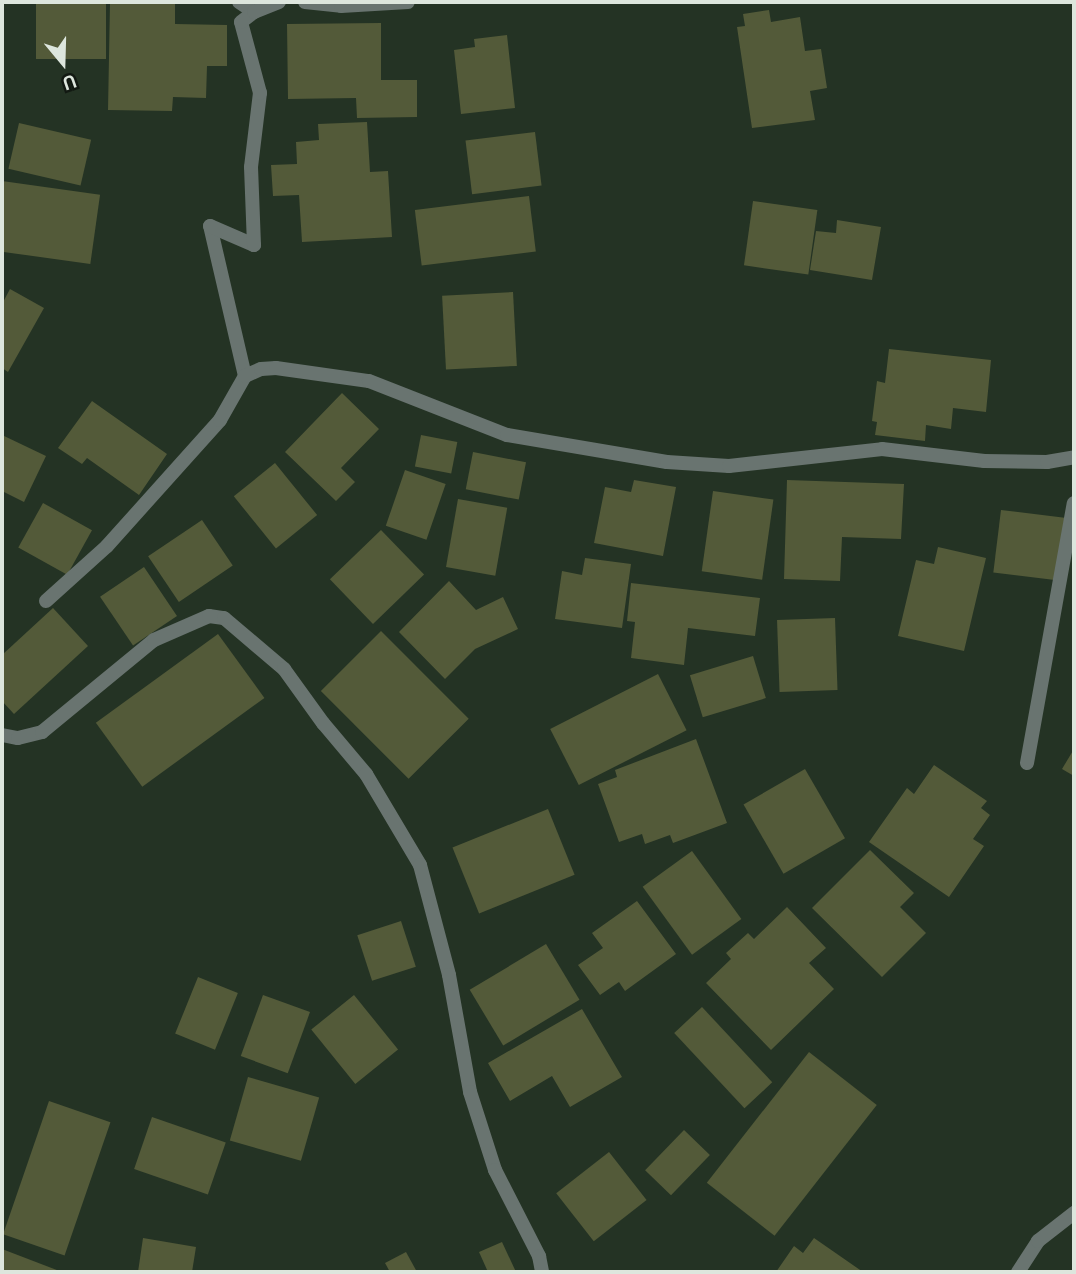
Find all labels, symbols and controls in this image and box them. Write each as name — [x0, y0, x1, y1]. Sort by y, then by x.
north arrow — [28, 28, 98, 98]
text: U — [60, 70, 80, 95]

